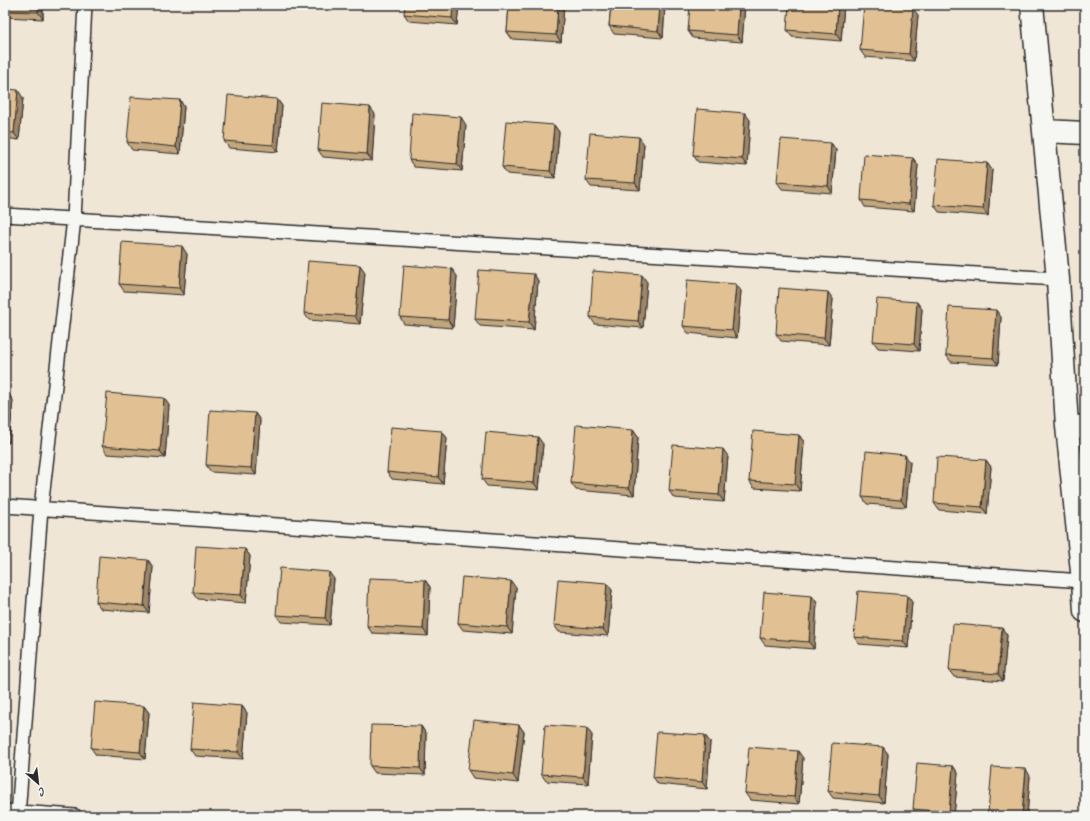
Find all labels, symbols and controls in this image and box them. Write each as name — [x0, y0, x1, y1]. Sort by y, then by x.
north arrow — [18, 763, 58, 803]
text: С — [36, 784, 48, 800]

